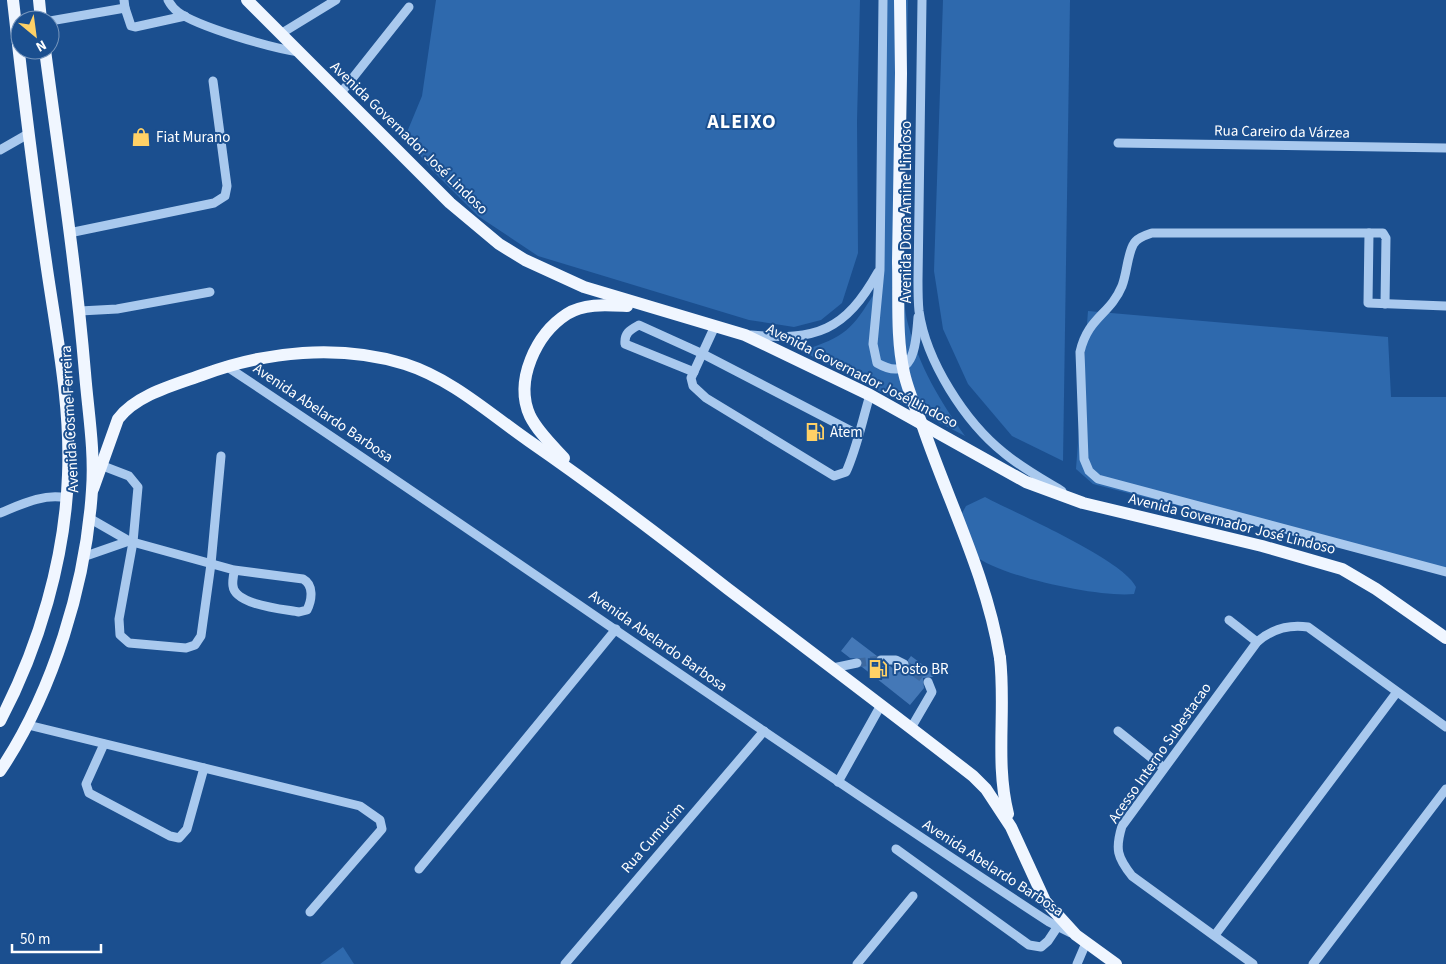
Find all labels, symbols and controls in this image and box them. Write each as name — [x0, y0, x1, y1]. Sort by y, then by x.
north arrow — [10, 10, 60, 60]
text: N — [32, 34, 50, 56]
street label: Avenida Governador José Lindoso — [325, 57, 493, 219]
district label: ALEIXO — [706, 108, 777, 136]
street label: Rua Careiro da Várzea — [1214, 120, 1350, 144]
street label: Avenida Dona Amine Lindoso — [896, 121, 917, 303]
shop icon: Fiat Murano — [130, 126, 152, 148]
place label: Fiat Murano — [156, 127, 230, 148]
street label: Avenida Governador José Lindoso — [763, 318, 961, 434]
street label: Avenida Cosme Ferreira — [56, 345, 84, 493]
street label: Avenida Abelardo Barbosa — [249, 358, 397, 468]
fuel station icon: Atem — [804, 421, 826, 443]
place label: Atem — [830, 422, 863, 443]
street label: Avenida Governador José Lindoso — [1126, 488, 1338, 560]
street label: Avenida Abelardo Barbosa — [584, 585, 732, 697]
fuel station icon: Posto BR — [867, 658, 889, 680]
place label: Posto BR — [893, 659, 949, 680]
street label: Acesso Interno Subestacao — [1103, 678, 1217, 828]
street label: Rua Cumucim — [616, 798, 690, 878]
street label: Avenida Abelardo Barbosa — [918, 814, 1068, 922]
scale bar — [12, 922, 101, 954]
text: 50 m — [20, 929, 50, 950]

